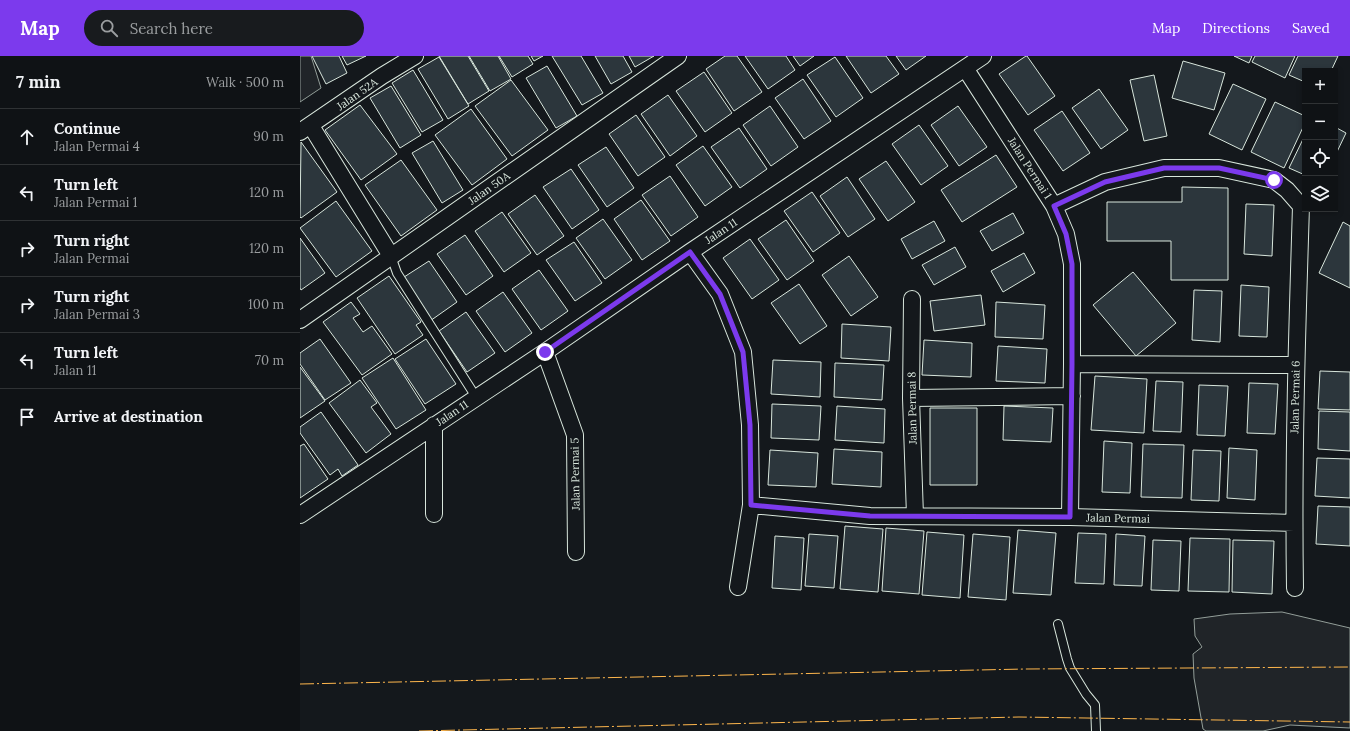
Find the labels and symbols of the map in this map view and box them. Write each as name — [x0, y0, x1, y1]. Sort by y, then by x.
street label: Jalan 52A — [333, 74, 381, 114]
street label: Jalan Permai 1 — [1004, 134, 1055, 201]
street label: Jalan 50A — [465, 168, 513, 208]
route start — [1265, 171, 1283, 189]
street label: Jalan 11 — [701, 215, 740, 247]
route end — [536, 343, 554, 361]
street label: Jalan Permai 6 — [1287, 360, 1303, 435]
street label: Jalan Permai 8 — [904, 371, 920, 446]
street label: Jalan 11 — [432, 397, 471, 429]
street label: Jalan Permai 5 — [567, 438, 583, 511]
street label: Jalan Permai — [1085, 510, 1150, 526]

